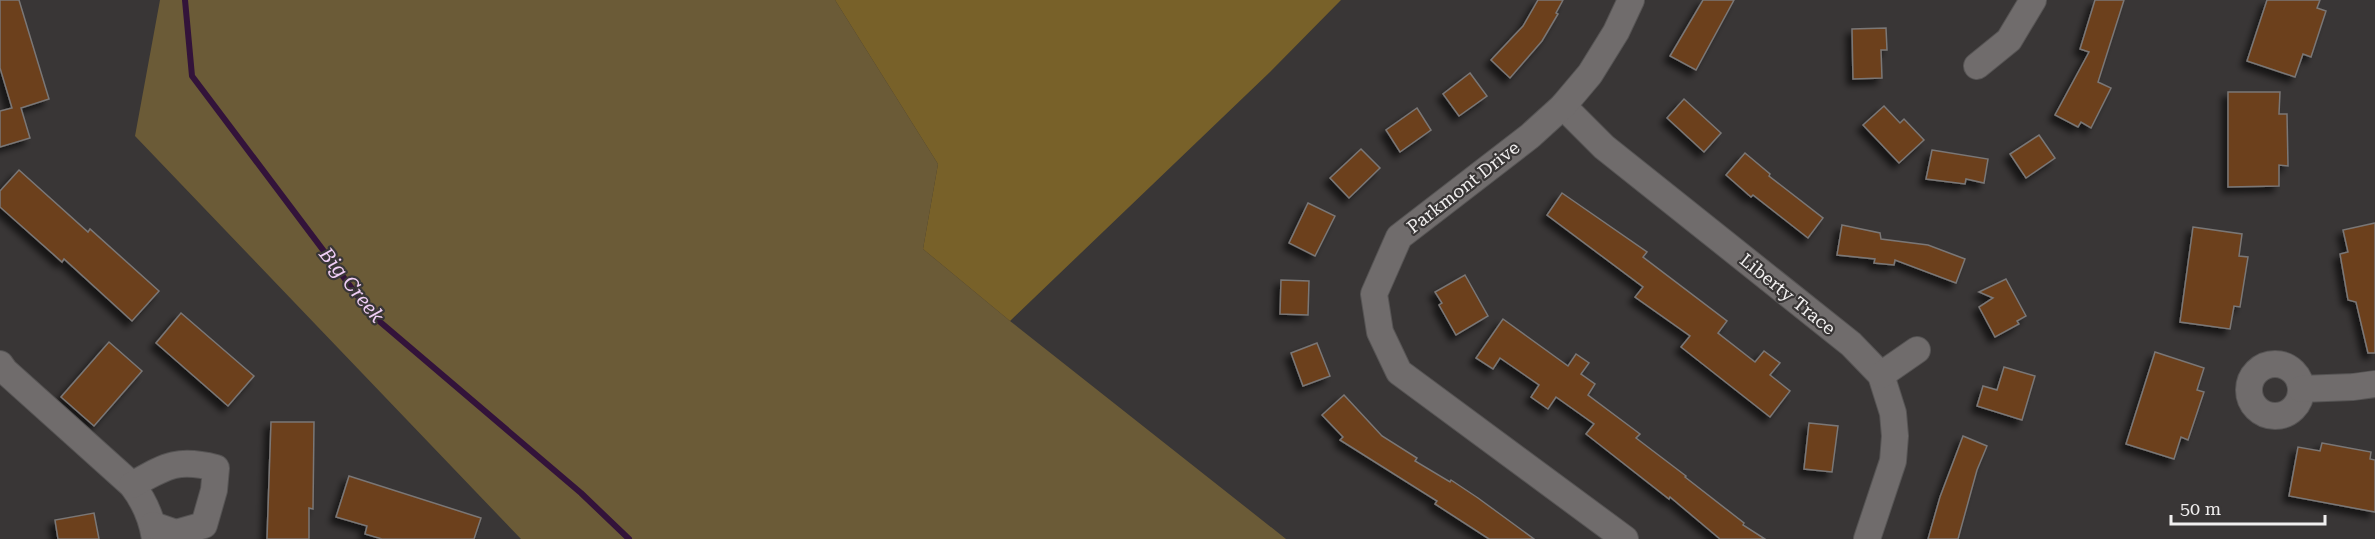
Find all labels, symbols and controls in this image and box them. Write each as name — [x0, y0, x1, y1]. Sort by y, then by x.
street label: Parkmont Drive — [1403, 136, 1524, 237]
water label: Big Creek — [314, 242, 390, 328]
street label: Liberty Trace — [1736, 249, 1840, 339]
scale bar — [2171, 488, 2326, 526]
text: 50 m — [2180, 498, 2221, 519]

